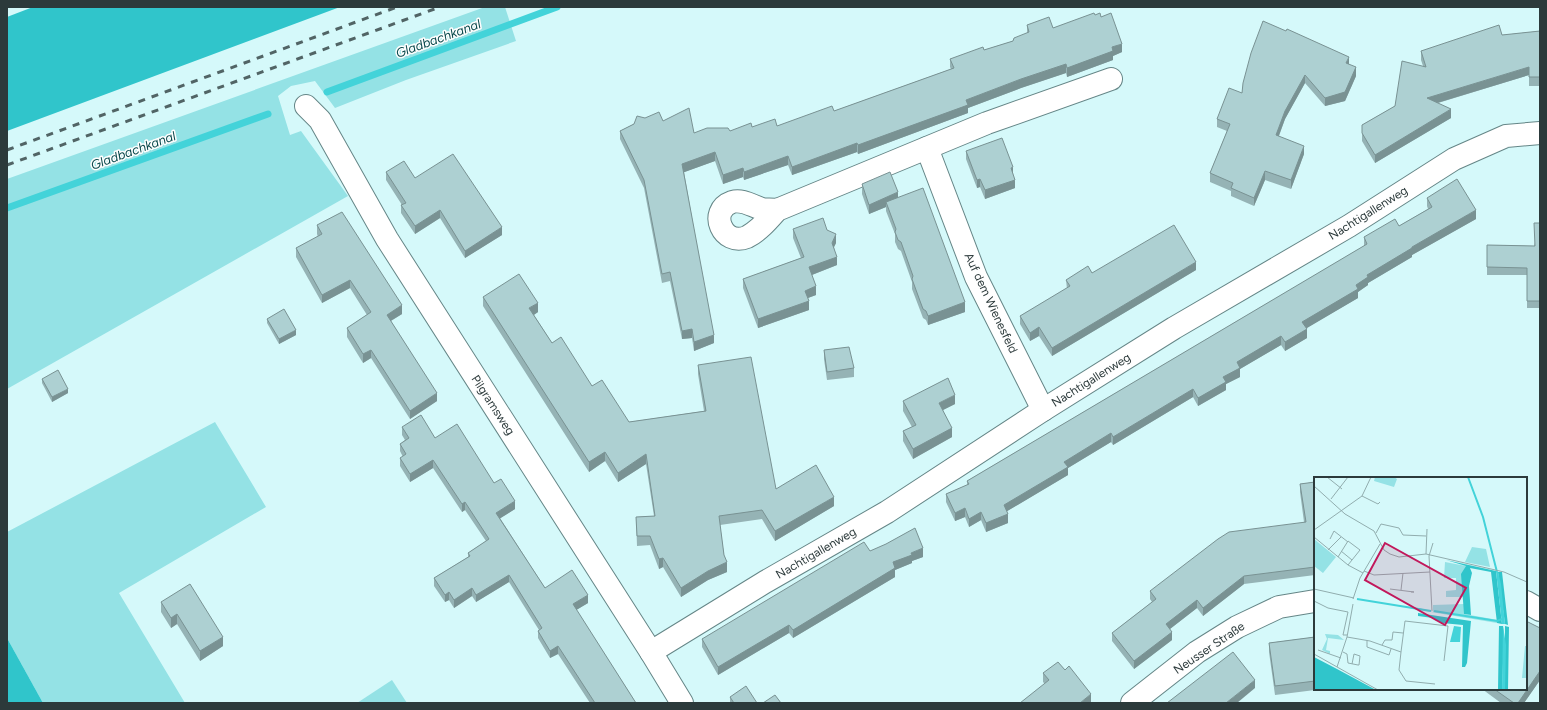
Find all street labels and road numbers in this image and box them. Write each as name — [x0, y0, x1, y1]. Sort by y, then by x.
street label: Nachtigallenweg — [1326, 183, 1410, 243]
street label: Auf dem Wienesfeld — [962, 251, 1020, 355]
street label: Nachtigallenweg — [1049, 350, 1133, 410]
street label: Pilgramsweg — [469, 373, 517, 437]
street label: Nachtigallenweg — [773, 524, 859, 582]
street label: Neusser Straße — [1171, 619, 1248, 677]

